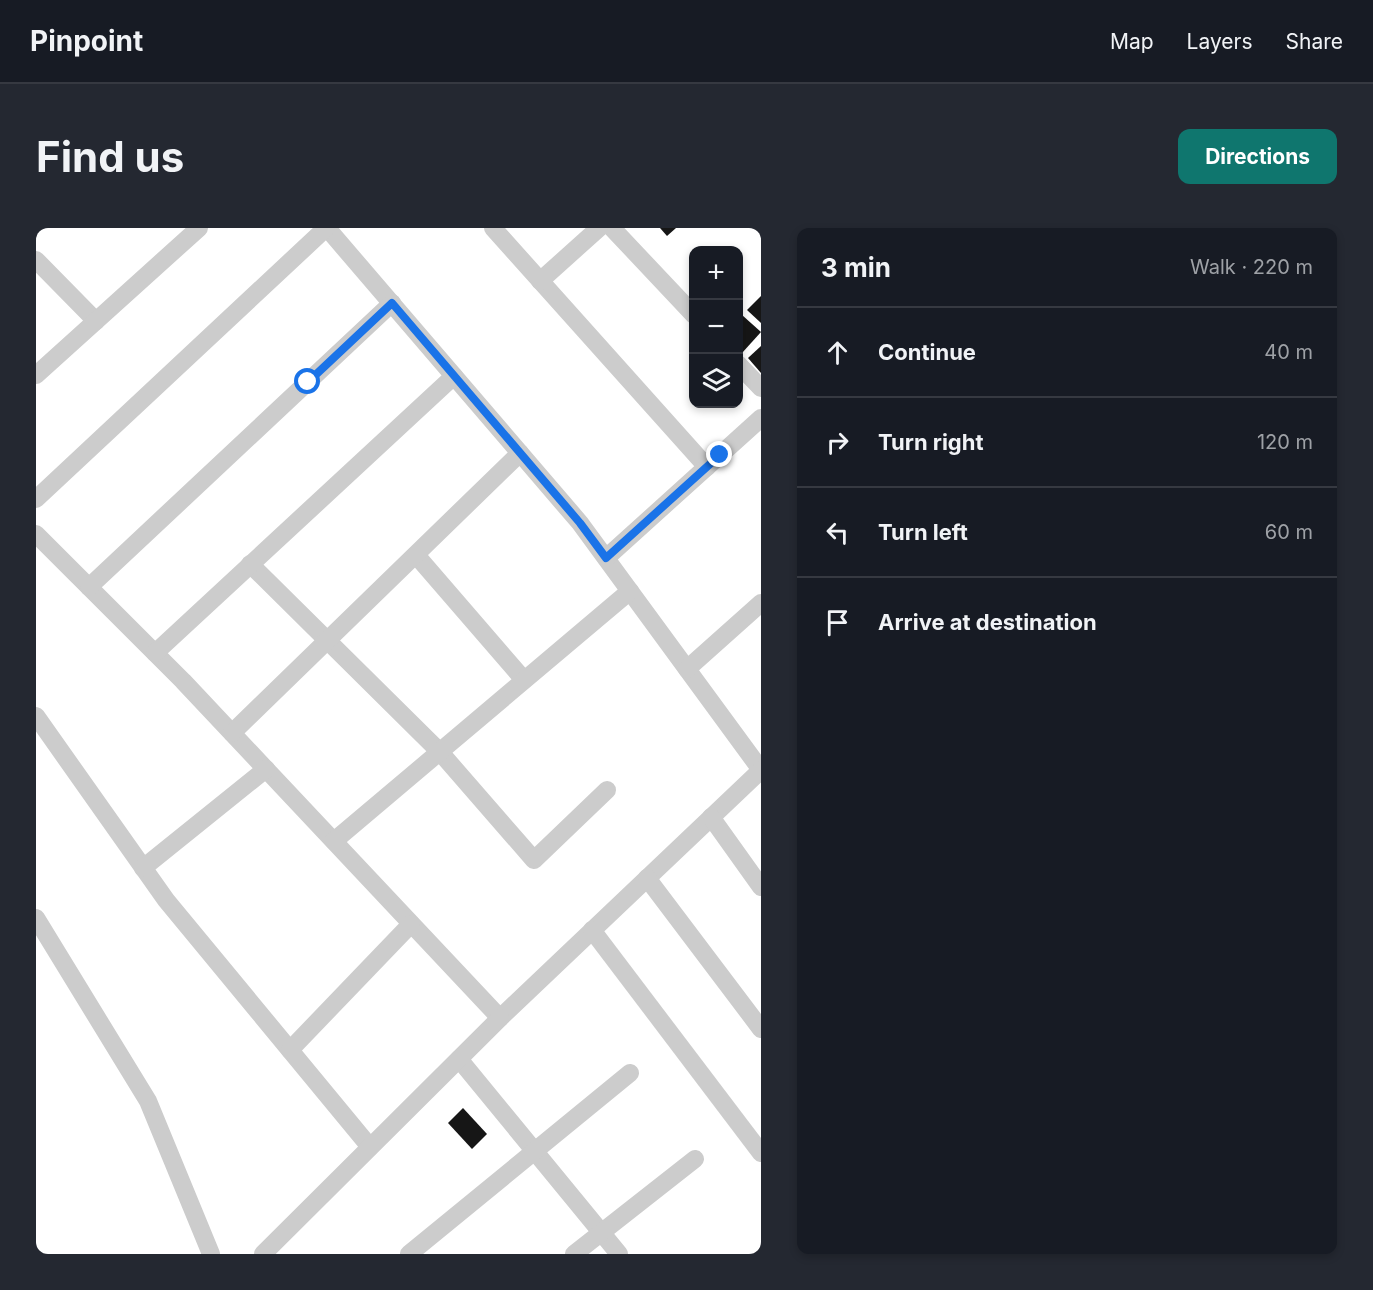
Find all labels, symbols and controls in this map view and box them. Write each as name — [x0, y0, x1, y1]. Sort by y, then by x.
text: Pinpoint — [30, 24, 143, 58]
text: Map — [1110, 29, 1154, 54]
text: Layers — [1187, 29, 1253, 54]
text: Share — [1286, 29, 1343, 54]
button: Directions — [1178, 129, 1337, 184]
text: Find us — [36, 131, 184, 182]
map controls — [689, 246, 743, 408]
button: + — [689, 246, 743, 300]
text: 3 min — [821, 252, 891, 283]
text: Walk · 220 m — [1190, 255, 1313, 279]
button: − — [689, 300, 743, 354]
icon: ahead — [821, 336, 854, 369]
text: Continue — [878, 339, 976, 365]
text: 40 m — [1264, 340, 1313, 364]
button: layers — [689, 354, 743, 408]
route start — [294, 368, 320, 394]
icon: right — [821, 426, 854, 459]
text: Turn right — [878, 429, 984, 455]
text: 120 m — [1257, 430, 1313, 454]
route end — [706, 441, 732, 467]
icon: left — [821, 516, 854, 549]
text: Turn left — [878, 519, 968, 545]
text: 60 m — [1265, 520, 1313, 544]
icon: arrive — [821, 606, 854, 639]
text: Arrive at destination — [878, 609, 1097, 635]

